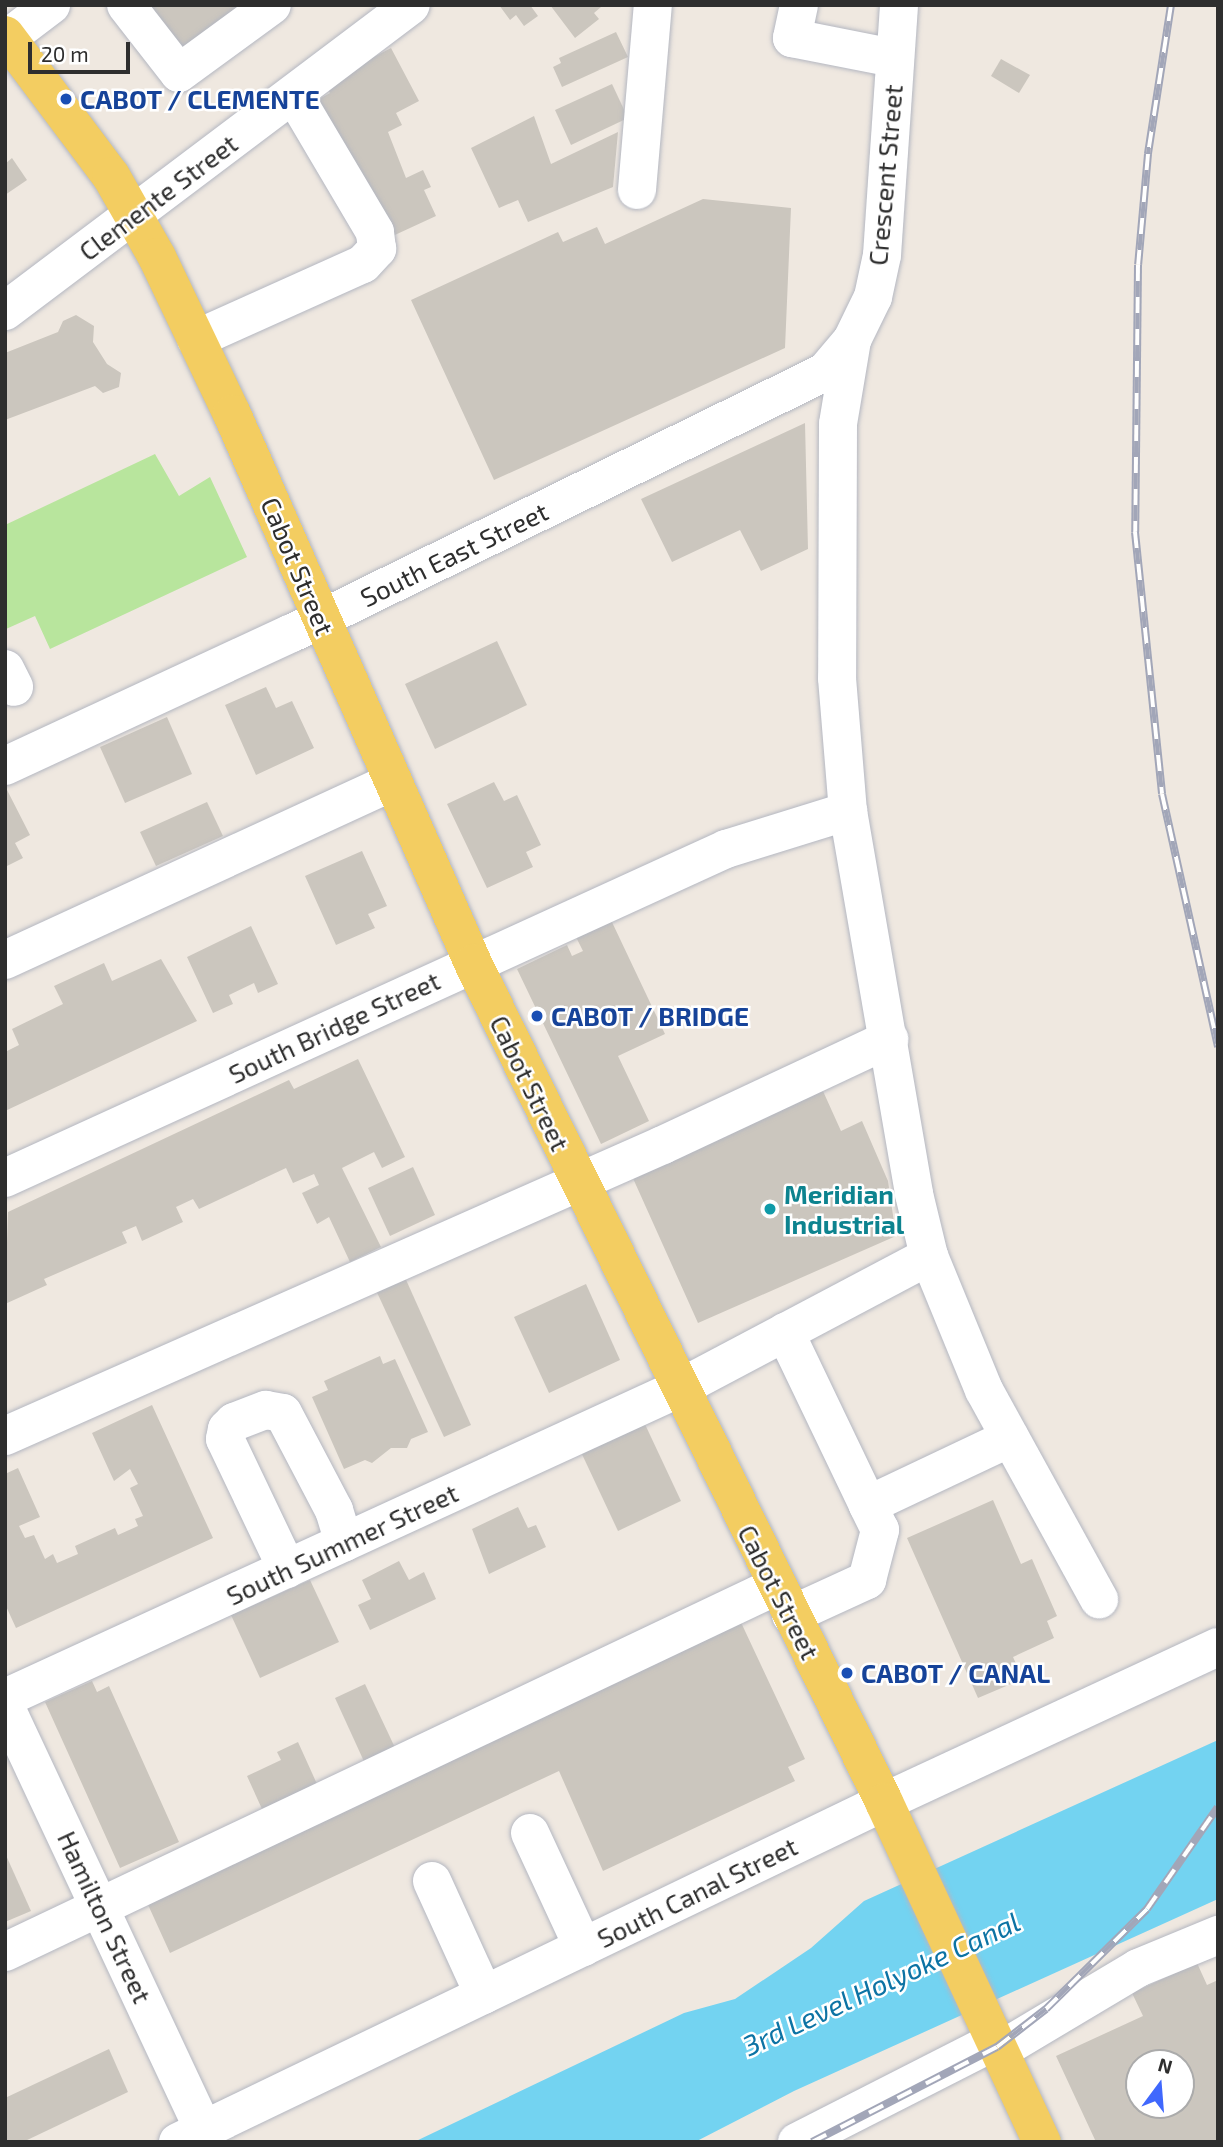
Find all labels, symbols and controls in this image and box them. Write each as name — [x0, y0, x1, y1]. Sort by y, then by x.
scale bar — [32, 28, 133, 72]
text: 20 m — [41, 41, 89, 66]
place label: CABOT / CLEMENTE — [80, 83, 320, 115]
street label: Crescent Street — [862, 83, 908, 267]
marker: CABOT / CLEMENTE — [58, 91, 74, 107]
street label: Clemente Street — [73, 127, 243, 267]
street label: Cabot Street — [255, 492, 341, 640]
street label: South East Street — [355, 495, 553, 613]
street label: South Bridge Street — [224, 964, 444, 1090]
place label: CABOT / BRIDGE — [551, 1000, 749, 1032]
marker: CABOT / BRIDGE — [529, 1008, 545, 1024]
street label: Cabot Street — [484, 1010, 576, 1156]
place label: Meridian Industrial — [784, 1178, 904, 1240]
marker: Meridian Industrial — [762, 1201, 778, 1217]
street label: South Summer Street — [221, 1477, 463, 1611]
street label: Cabot Street — [732, 1520, 826, 1664]
place label: CABOT / CANAL — [861, 1657, 1051, 1689]
marker: CABOT / CANAL — [839, 1665, 855, 1681]
street label: Hamilton Street — [52, 1826, 158, 2008]
street label: South Canal Street — [592, 1830, 802, 1954]
water label: 3rd Level Holyoke Canal — [737, 1904, 1025, 2062]
north arrow — [1125, 2049, 1195, 2119]
text: N — [1156, 2052, 1175, 2078]

